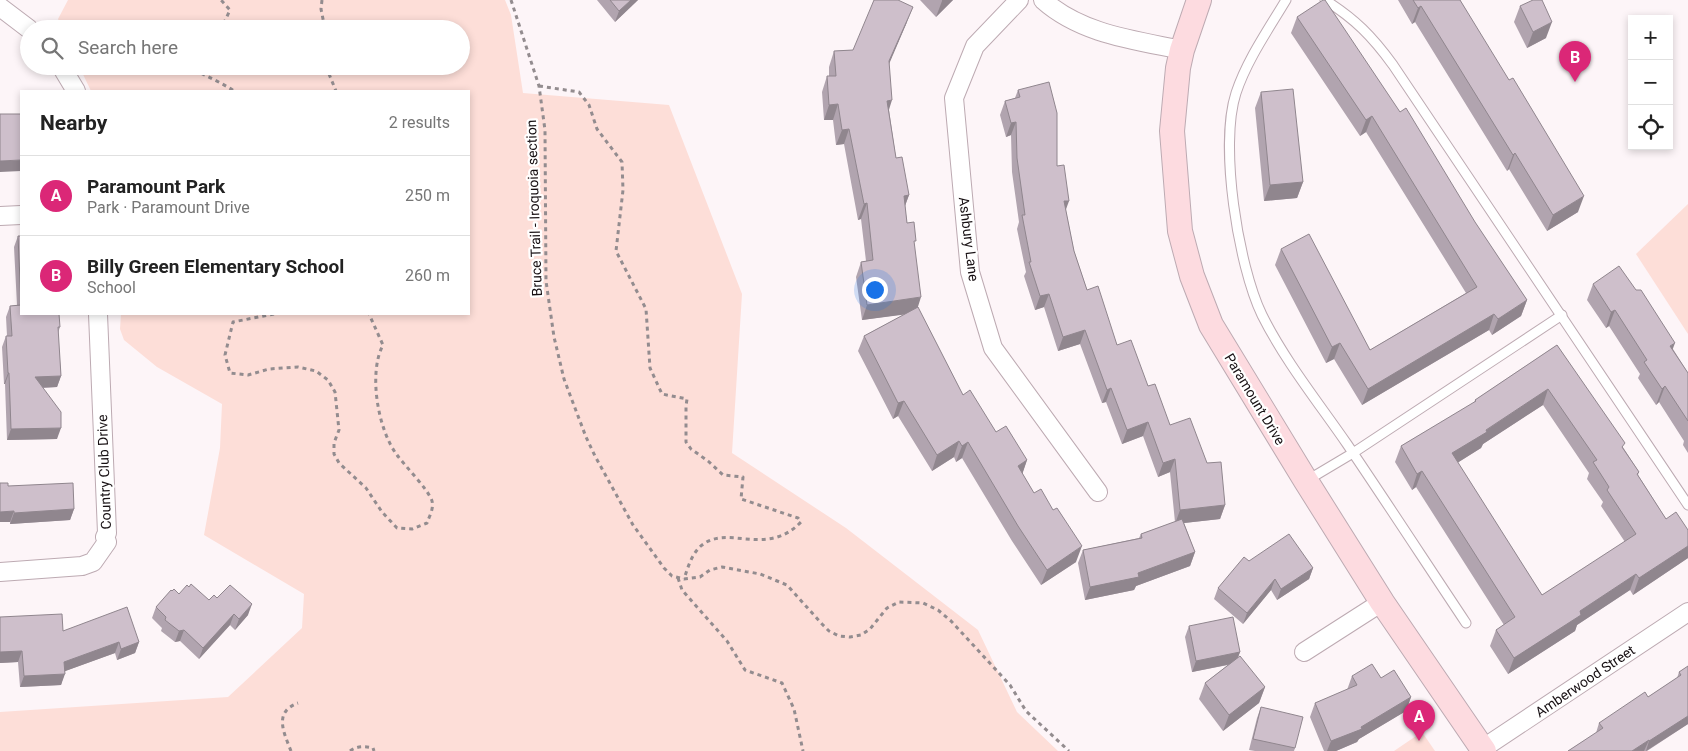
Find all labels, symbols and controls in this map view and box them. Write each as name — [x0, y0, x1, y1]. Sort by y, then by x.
map controls — [1628, 15, 1673, 150]
button: + — [1628, 15, 1673, 60]
search box — [20, 20, 470, 75]
icon: search — [38, 34, 66, 62]
text: Search here — [78, 36, 178, 59]
pin: B — [1559, 41, 1591, 82]
button: − — [1628, 60, 1673, 105]
button: locate — [1628, 105, 1673, 150]
text: Nearby — [40, 111, 107, 135]
text: 2 results — [389, 113, 450, 132]
street label: Bruce Trail - Iroquoia section — [523, 119, 545, 297]
text: Paramount Park — [87, 175, 225, 198]
text: A — [51, 186, 61, 205]
text: 250 m — [405, 186, 450, 205]
street label: Ashbury Lane — [956, 196, 982, 282]
text: Park · Paramount Drive — [87, 198, 250, 217]
text: Billy Green Elementary School — [87, 255, 344, 278]
text: B — [51, 266, 61, 285]
text: 260 m — [405, 266, 450, 285]
your location — [862, 277, 888, 303]
text: School — [87, 278, 136, 297]
street label: Paramount Drive — [1221, 350, 1289, 448]
street label: Country Club Drive — [94, 414, 114, 530]
street label: Amberwood Street — [1532, 642, 1638, 720]
pin: A — [1403, 700, 1435, 741]

